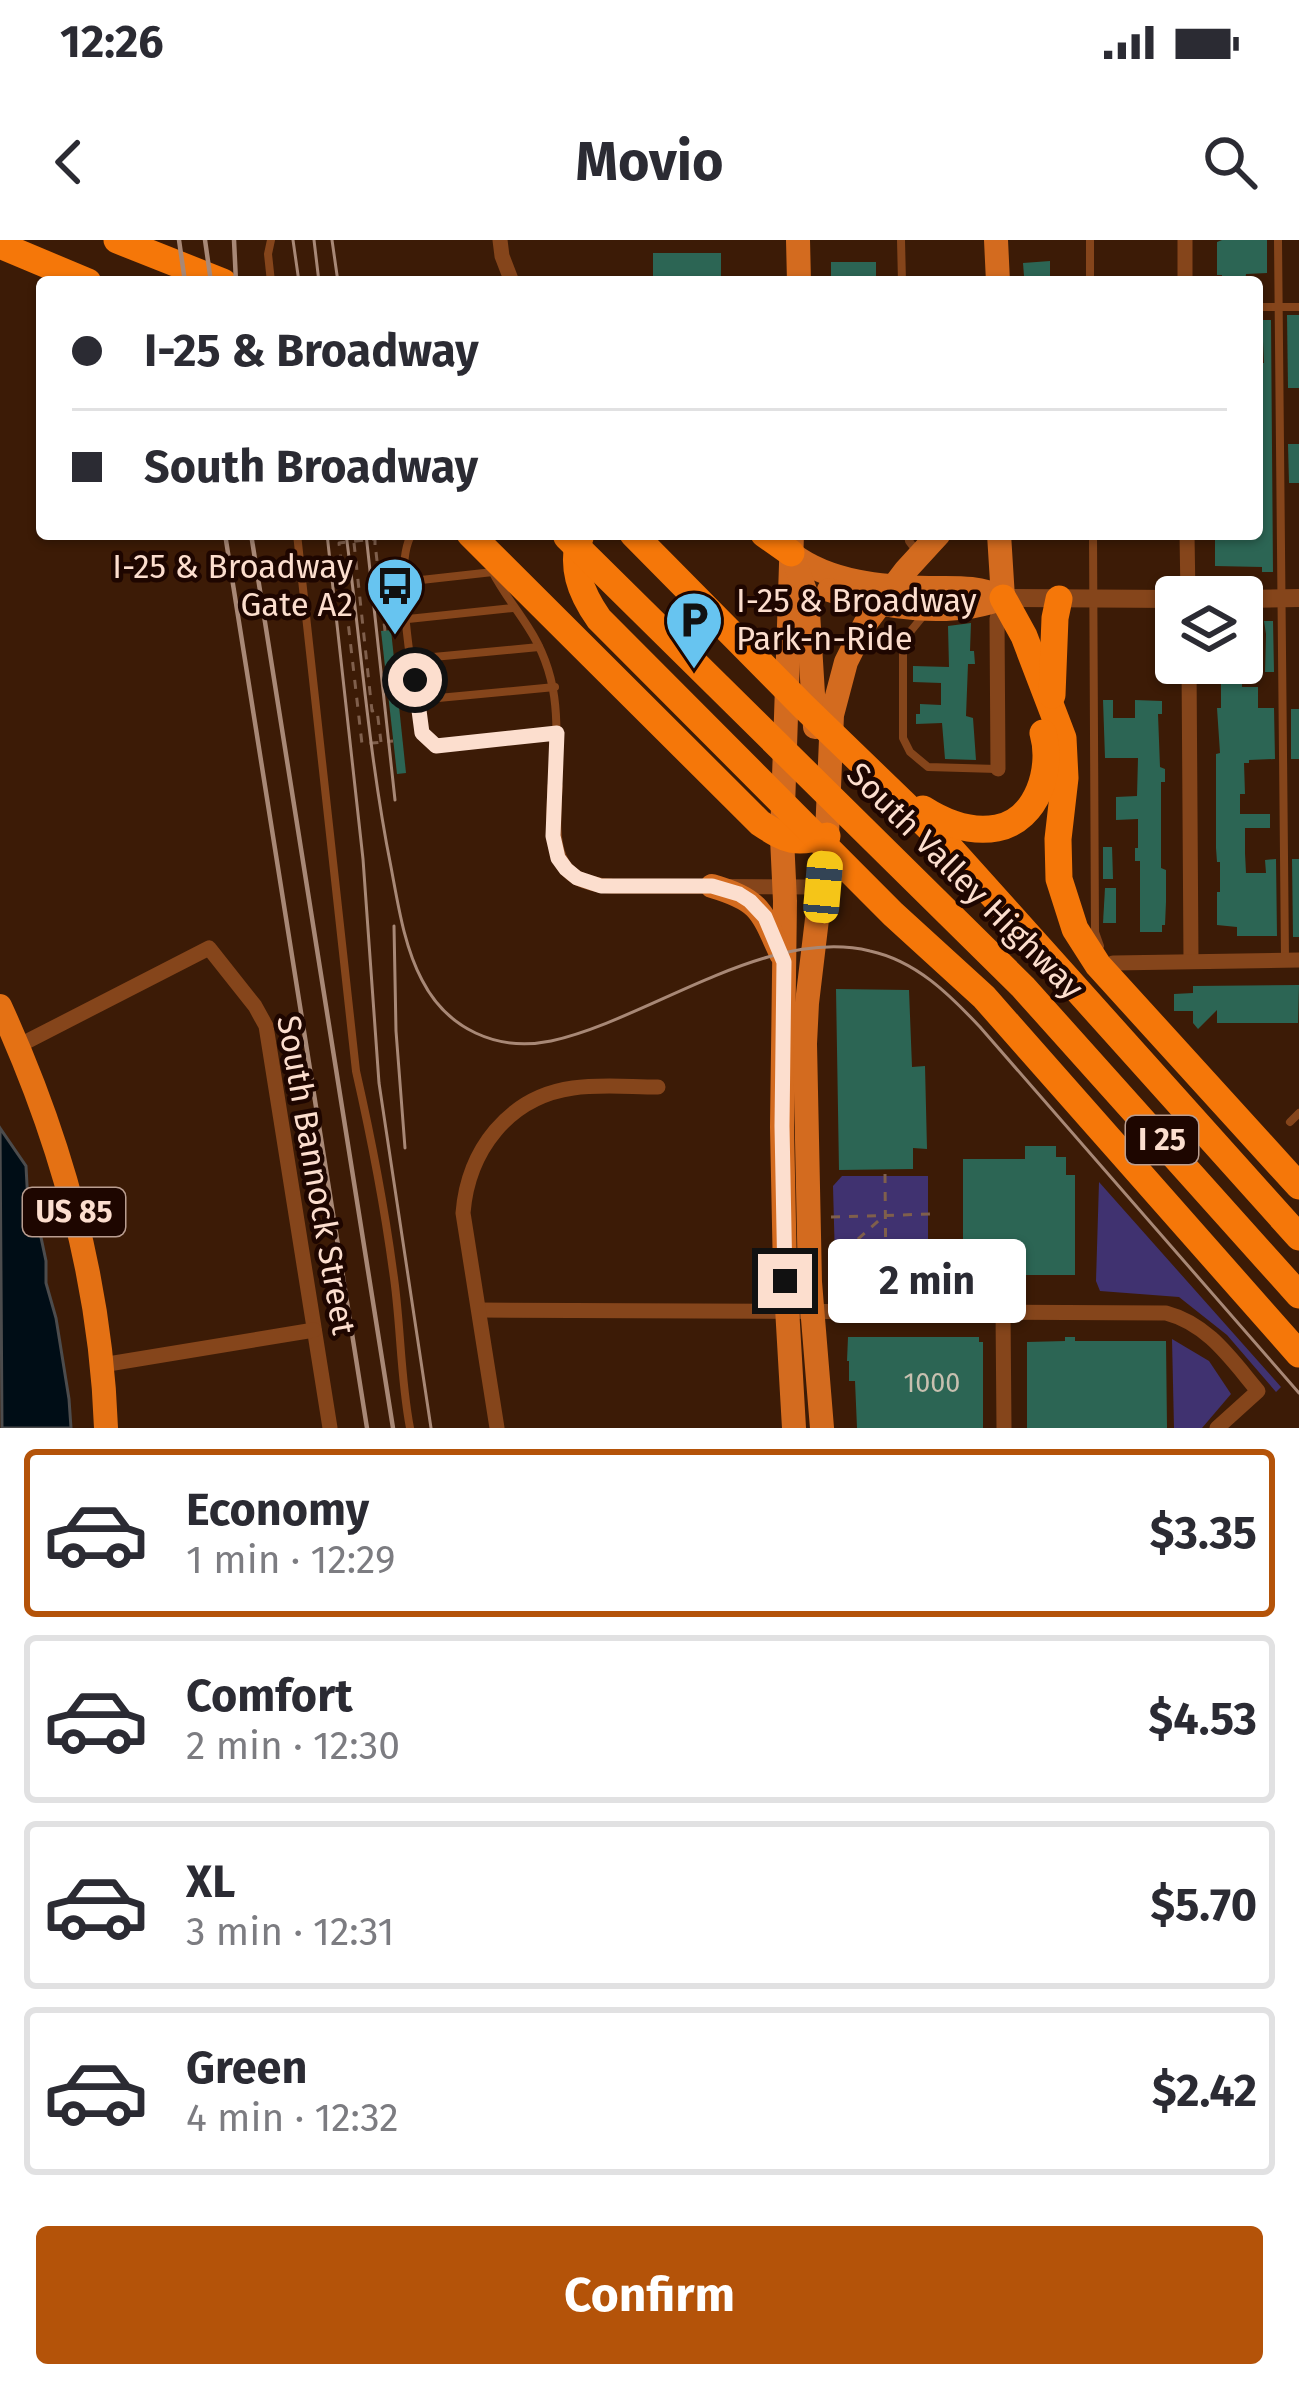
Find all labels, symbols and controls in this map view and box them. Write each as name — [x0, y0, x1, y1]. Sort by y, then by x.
text: 12:26 — [60, 15, 164, 69]
icon: back — [36, 129, 102, 195]
icon: search — [1197, 129, 1263, 195]
text: Movio — [575, 130, 724, 194]
text: I-25 & Broadway — [144, 324, 479, 378]
text: South Broadway — [144, 440, 478, 494]
place label: I-25 & Broadway Gate A2 — [112, 547, 353, 625]
bus stop icon: I-25 & Broadway Gate A2 — [364, 555, 426, 637]
map controls — [1155, 576, 1263, 684]
button: layers — [1155, 576, 1263, 684]
place label: I-25 & Broadway Park-n-Ride — [736, 581, 977, 659]
parking icon: I-25 & Broadway Park-n-Ride — [663, 589, 725, 671]
route start — [388, 653, 442, 707]
street label: South Valley Highway — [838, 754, 1092, 1008]
car — [802, 850, 844, 924]
street label: South Bannock Street — [268, 1012, 364, 1338]
road number: I 25 — [1126, 1116, 1198, 1164]
road number: US 85 — [23, 1188, 125, 1236]
callout: 2 min — [827, 1239, 1025, 1323]
route end — [758, 1254, 812, 1308]
text: 2 min — [879, 1258, 975, 1304]
house number: 1000 — [904, 1367, 960, 1399]
icon: car — [42, 1479, 150, 1587]
text: Economy — [186, 1483, 369, 1537]
text: $3.35 — [1150, 1506, 1257, 1560]
text: 1 min · 12:29 — [186, 1537, 395, 1583]
icon: car — [42, 1665, 150, 1773]
text: Comfort — [186, 1669, 353, 1723]
text: $4.53 — [1149, 1692, 1257, 1746]
text: 2 min · 12:30 — [186, 1723, 400, 1769]
icon: car — [42, 1851, 150, 1959]
text: XL — [186, 1855, 235, 1909]
text: $5.70 — [1150, 1878, 1257, 1932]
text: 3 min · 12:31 — [186, 1909, 394, 1955]
icon: car — [42, 2037, 150, 2145]
text: Green — [186, 2041, 307, 2095]
text: $2.42 — [1152, 2064, 1257, 2118]
text: 4 min · 12:32 — [186, 2095, 399, 2141]
button: Confirm — [36, 2226, 1263, 2364]

